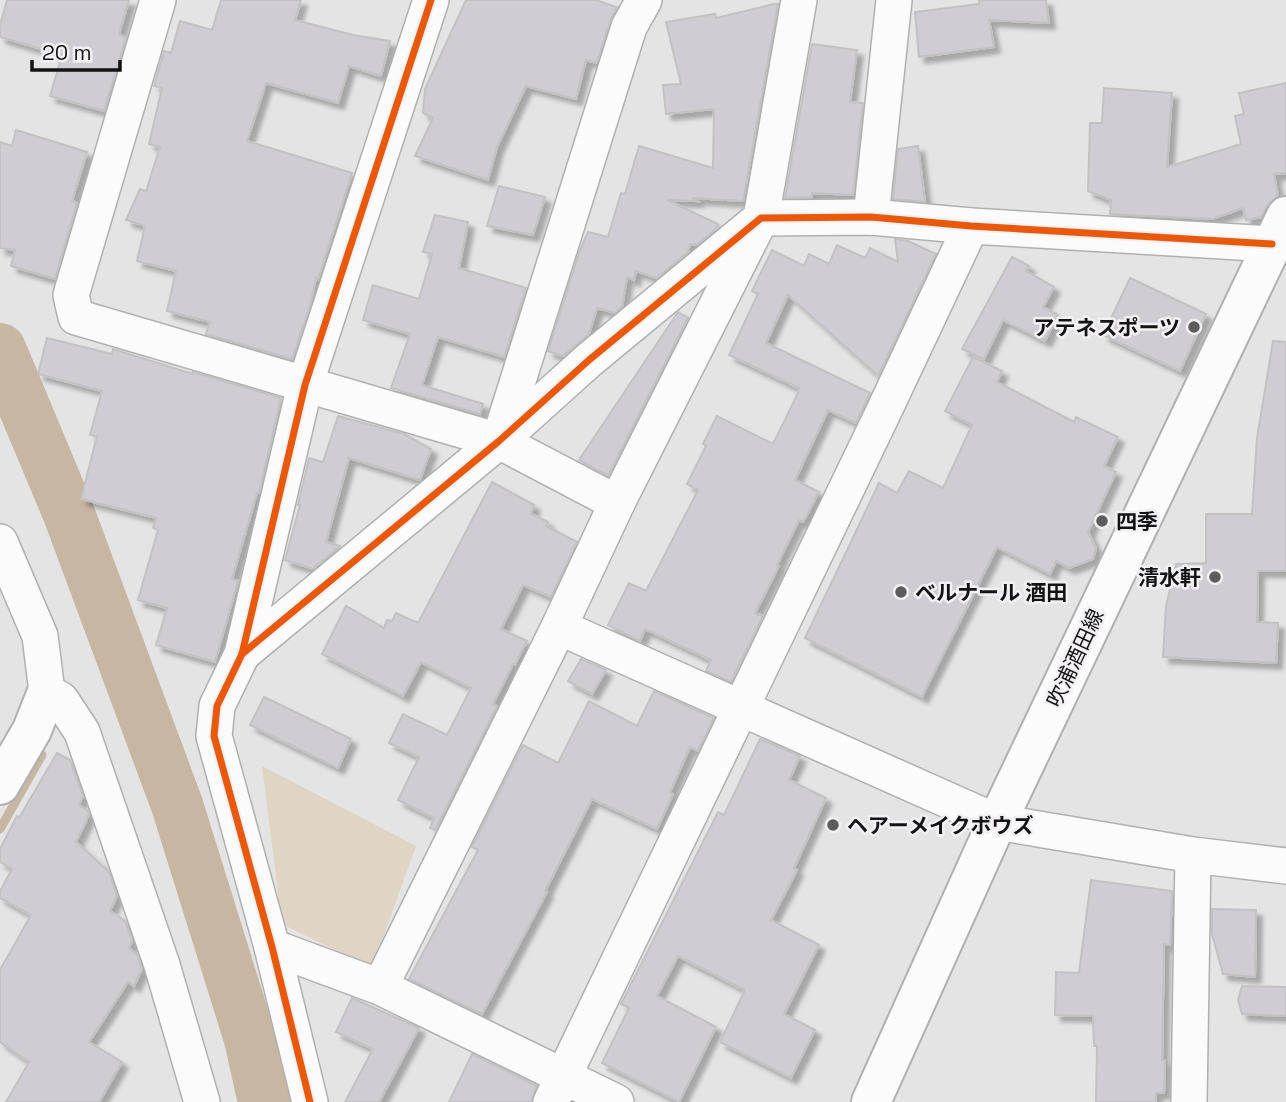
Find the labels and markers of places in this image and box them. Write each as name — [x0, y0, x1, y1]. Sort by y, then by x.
place label: アテネスポーツ — [1033, 314, 1180, 341]
marker: アテネスポーツ — [1186, 319, 1202, 335]
place label: 四季 — [1116, 508, 1158, 535]
marker: 四季 — [1094, 513, 1110, 529]
place label: 清水軒 — [1138, 564, 1201, 591]
marker: 清水軒 — [1207, 569, 1223, 585]
place label: ベルナール 酒田 — [915, 579, 1067, 606]
marker: ベルナール 酒田 — [893, 584, 909, 600]
place label: ヘアーメイクボウズ — [847, 812, 1033, 839]
marker: ヘアーメイクボウズ — [825, 817, 841, 833]

